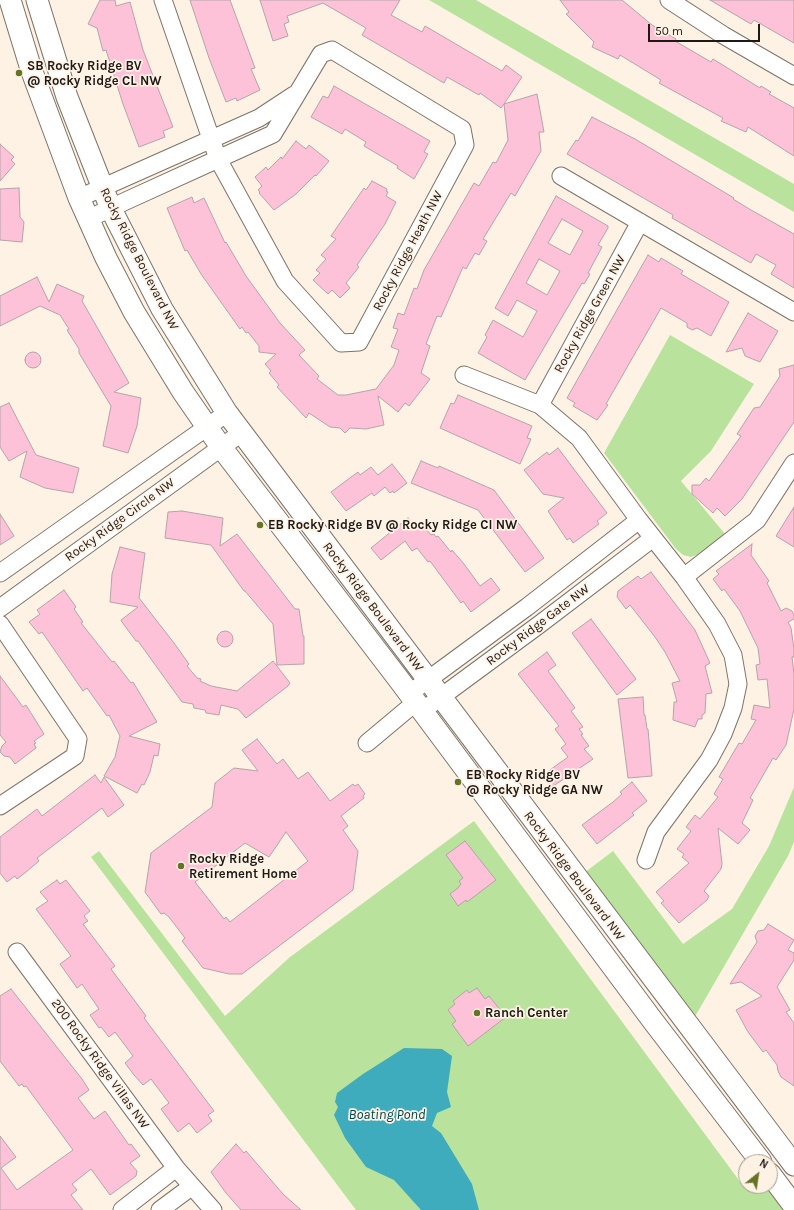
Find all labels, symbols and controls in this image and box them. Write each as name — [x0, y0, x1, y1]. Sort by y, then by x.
scale bar — [650, 16, 762, 42]
text: 50 m — [655, 24, 683, 38]
place label: SB Rocky Ridge BV @ Rocky Ridge CL NW — [27, 58, 162, 89]
marker: SB Rocky Ridge BV @ Rocky Ridge CL NW — [14, 68, 24, 78]
street label: Rocky Ridge Boulevard NW — [96, 185, 182, 333]
street label: Rocky Ridge Heath NW — [370, 188, 446, 314]
street label: Rocky Ridge Green NW — [551, 252, 629, 376]
street label: Rocky Ridge Circle NW — [62, 475, 178, 565]
place label: EB Rocky Ridge BV @ Rocky Ridge CI NW — [268, 517, 517, 533]
marker: EB Rocky Ridge BV @ Rocky Ridge CI NW — [255, 520, 265, 530]
street label: Rocky Ridge Boulevard NW — [319, 539, 427, 675]
street label: Rocky Ridge Gate NW — [483, 581, 593, 669]
place label: EB Rocky Ridge BV @ Rocky Ridge GA NW — [466, 767, 603, 798]
marker: EB Rocky Ridge BV @ Rocky Ridge GA NW — [453, 777, 463, 787]
street label: Rocky Ridge Boulevard NW — [520, 808, 628, 944]
place label: Rocky Ridge Retirement Home — [189, 851, 297, 882]
marker: Rocky Ridge Retirement Home — [176, 861, 186, 871]
street label: 200 Rocky Ridge Villas NW — [48, 996, 152, 1132]
place label: Ranch Center — [485, 1005, 568, 1021]
marker: Ranch Center — [472, 1008, 482, 1018]
water label: Boating Pond — [349, 1107, 425, 1123]
north arrow — [738, 1154, 778, 1194]
text: N — [757, 1156, 770, 1172]

